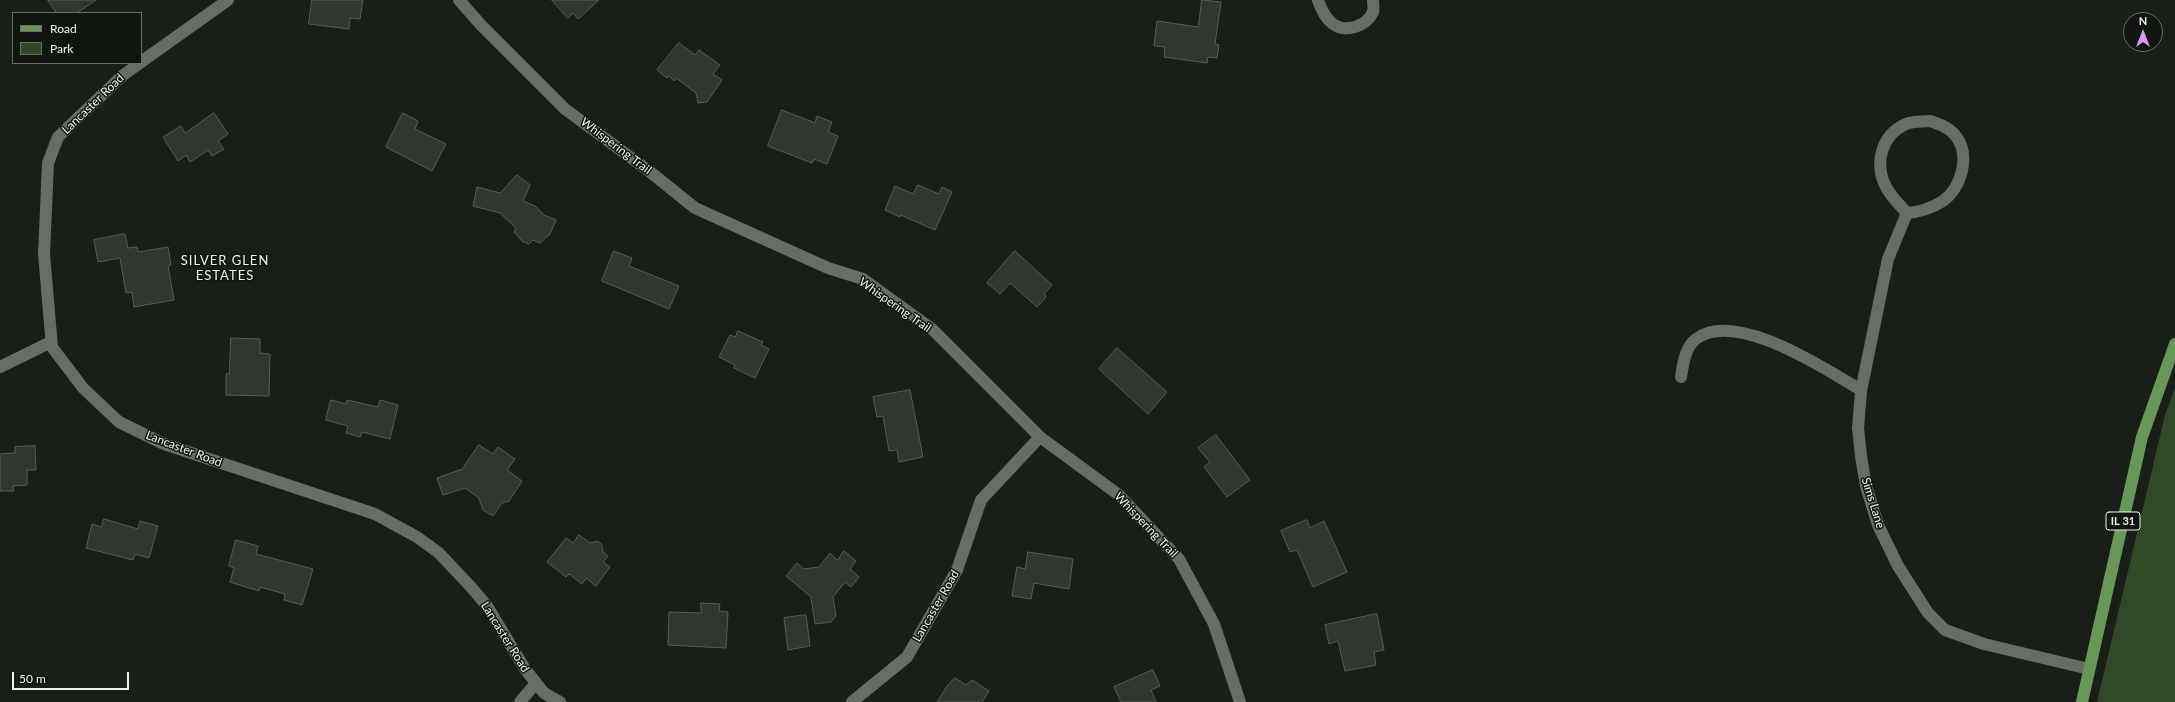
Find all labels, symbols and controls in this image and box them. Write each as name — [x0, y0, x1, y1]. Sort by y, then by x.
legend — [12, 12, 142, 64]
north arrow — [2123, 12, 2163, 52]
text: N — [2139, 14, 2147, 27]
text: Road — [50, 21, 77, 36]
text: Park — [50, 41, 73, 56]
street label: Lancaster Road — [59, 71, 127, 137]
street label: Whispering Trail — [578, 115, 654, 177]
district label: SILVER GLEN ESTATES — [181, 253, 269, 284]
street label: Whispering Trail — [856, 275, 934, 335]
street label: Lancaster Road — [144, 428, 224, 470]
street label: Sims Lane — [1858, 476, 1888, 530]
street label: Whispering Trail — [1111, 489, 1181, 561]
road number: IL 31 — [2106, 512, 2140, 530]
street label: Lancaster Road — [910, 568, 962, 644]
street label: Lancaster Road — [478, 599, 532, 675]
scale bar — [14, 664, 131, 690]
text: 50 m — [19, 671, 46, 686]

